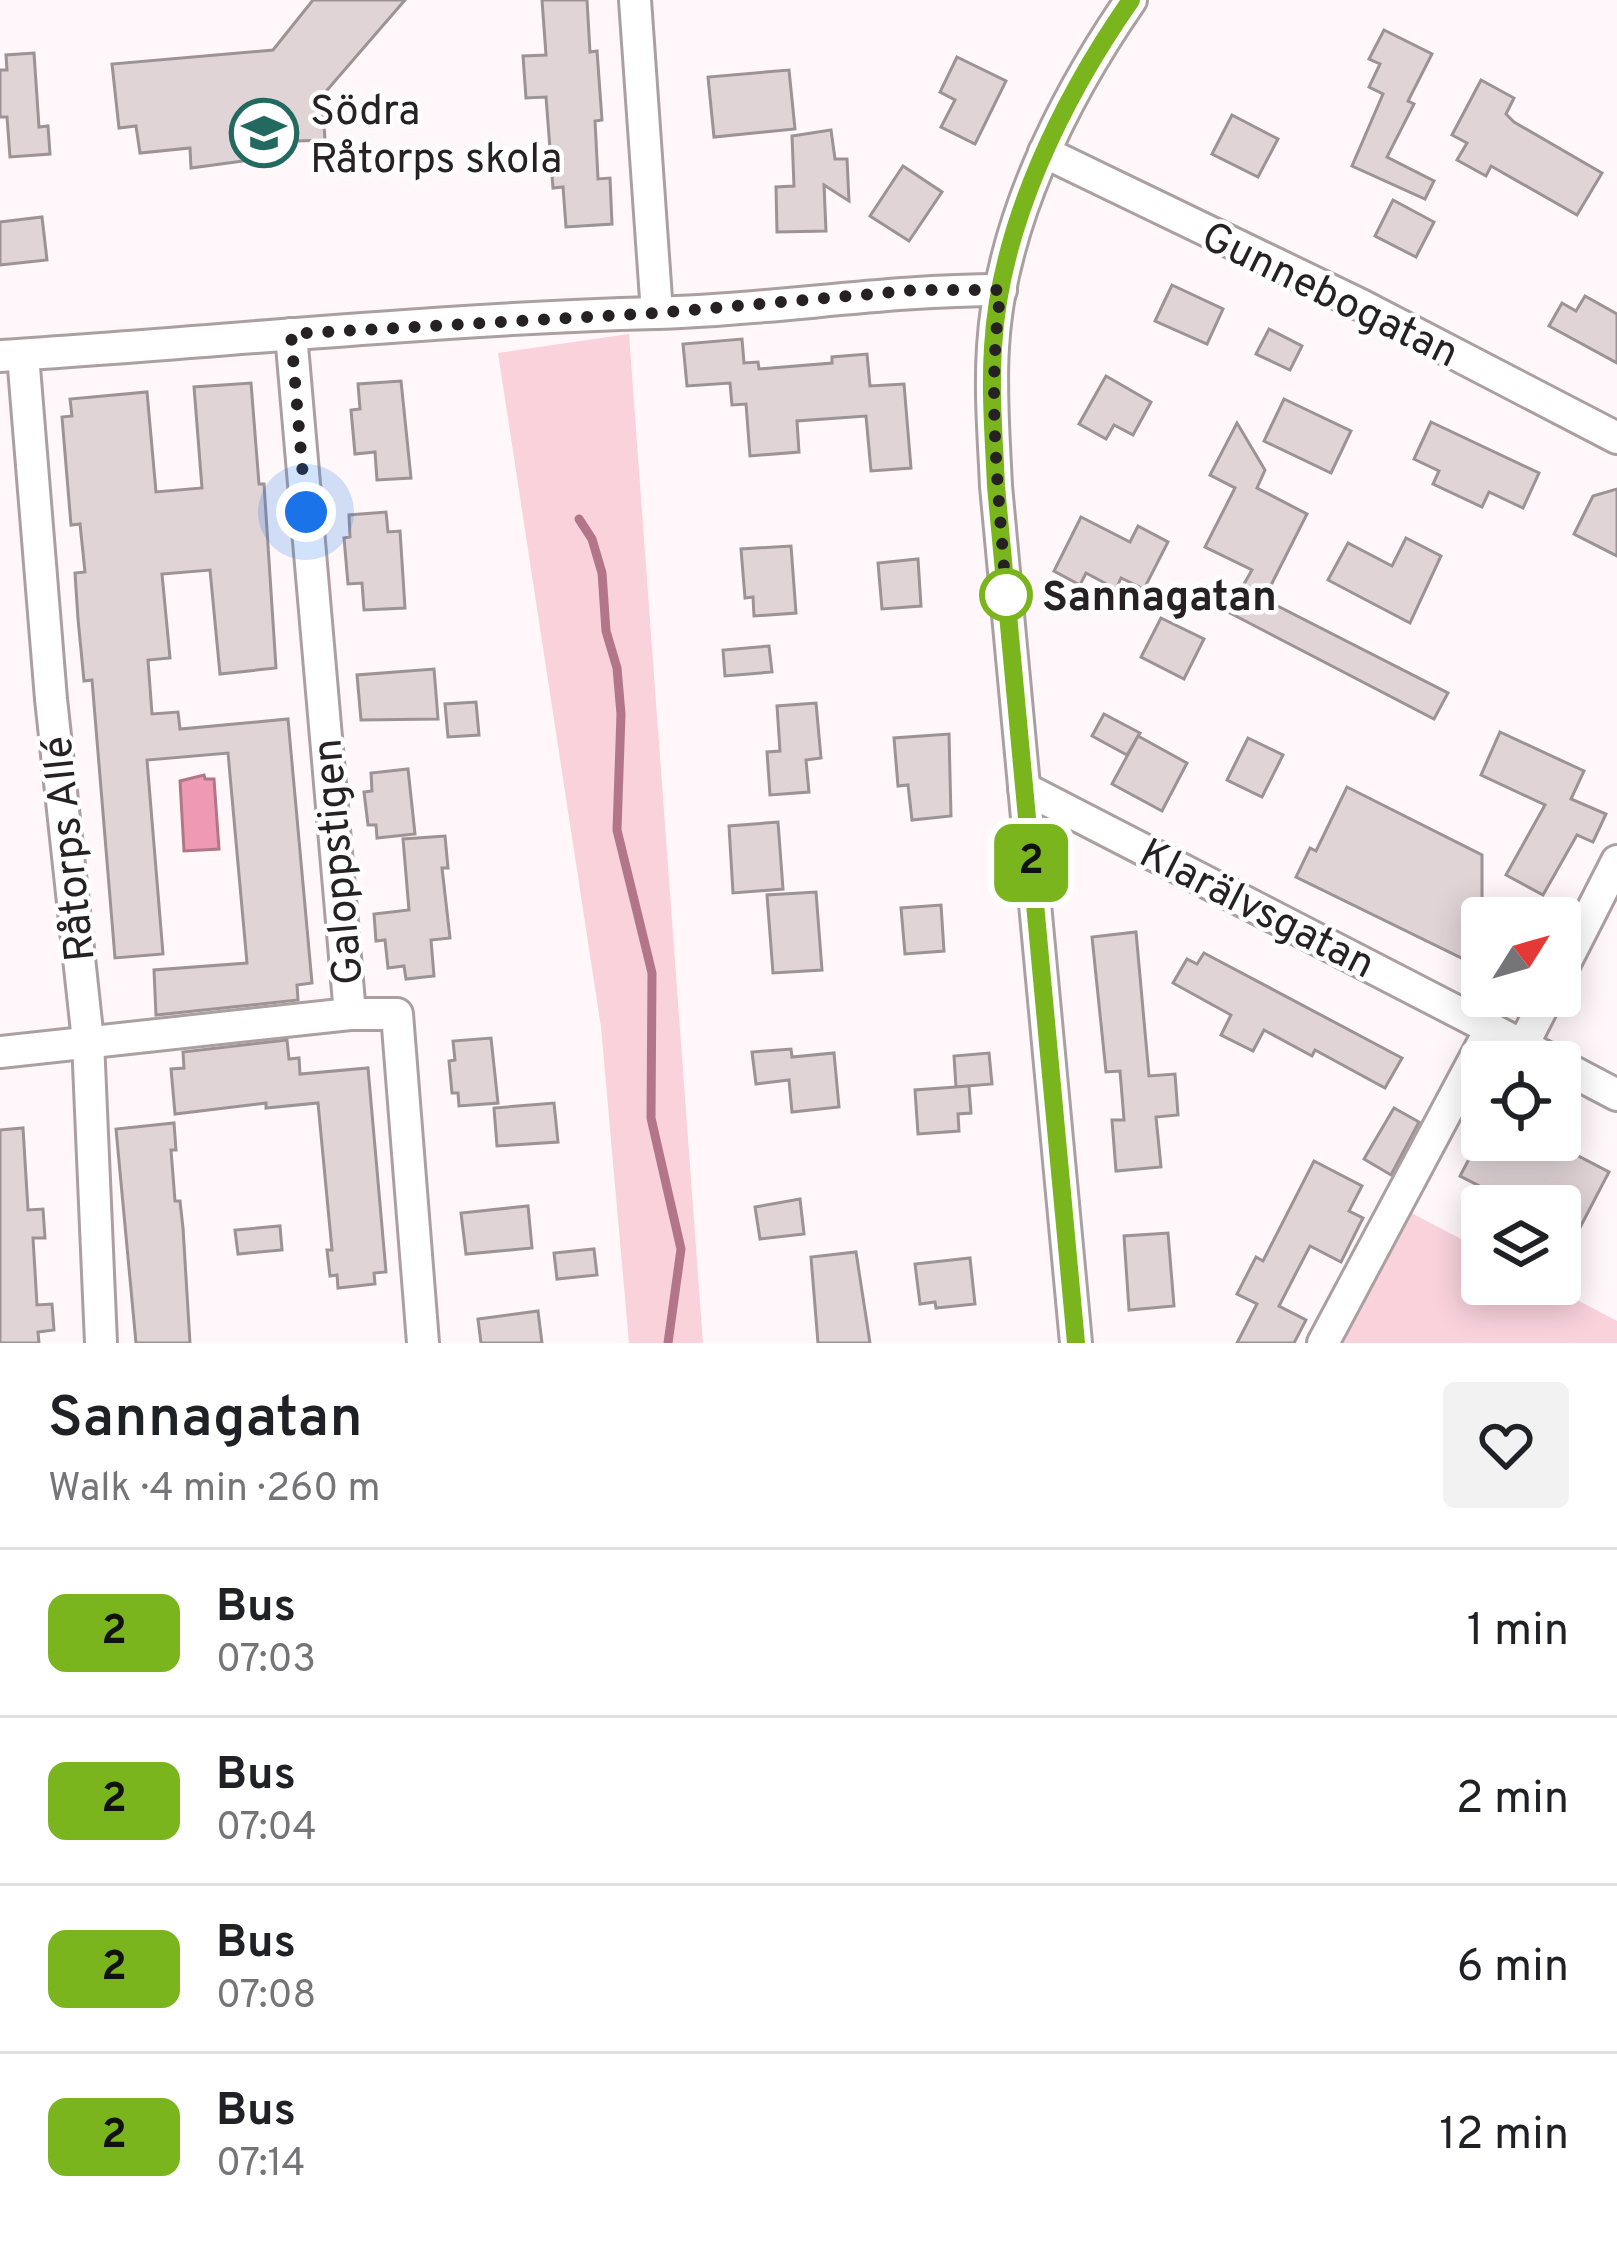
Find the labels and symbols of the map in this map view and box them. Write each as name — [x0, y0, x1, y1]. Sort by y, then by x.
place label: Södra Råtorps skola — [310, 87, 562, 188]
school or university icon: Södra Råtorps skola — [229, 98, 299, 168]
street label: Gunnebogatan — [1192, 212, 1466, 382]
your location — [276, 482, 336, 542]
marker: Sannagatan — [981, 570, 1031, 620]
place label: Sannagatan — [1042, 573, 1277, 626]
street label: Råtorps Allé — [33, 733, 110, 964]
street label: Galoppstigen — [303, 736, 378, 987]
line badge: 2 — [992, 824, 1070, 902]
street label: Klarälvsgatan — [1129, 829, 1383, 993]
north arrow — [1461, 897, 1581, 1017]

